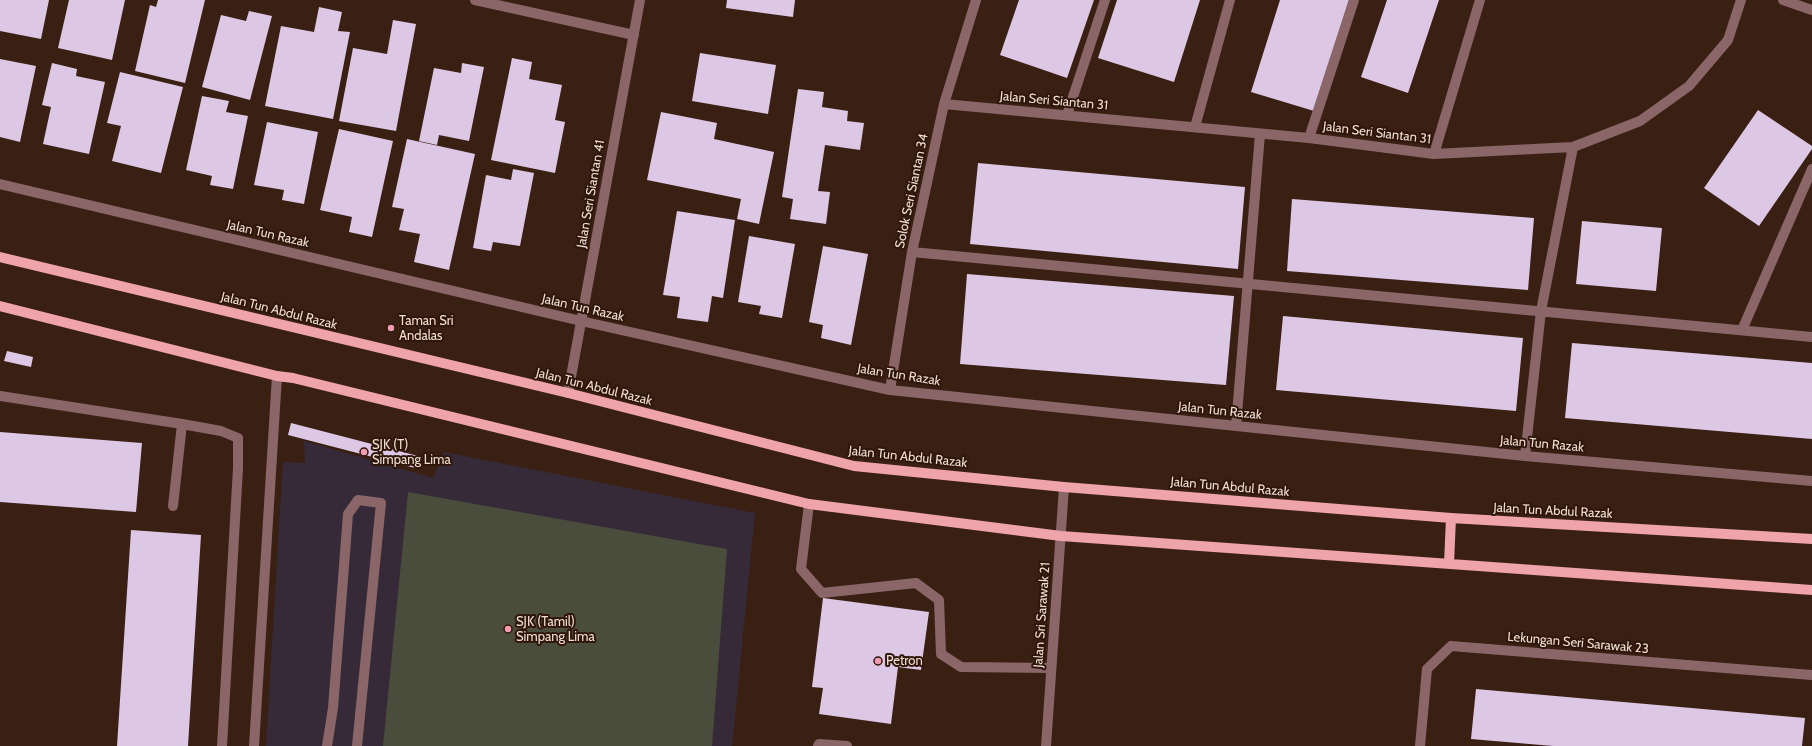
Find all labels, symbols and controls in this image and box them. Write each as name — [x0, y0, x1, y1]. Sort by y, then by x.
street label: Jalan Seri Siantan 31 — [999, 88, 1109, 114]
street label: Jalan Seri Siantan 31 — [1322, 119, 1432, 147]
street label: Solok Seri Siantan 34 — [892, 132, 932, 250]
street label: Jalan Seri Siantan 41 — [574, 139, 608, 249]
street label: Jalan Tun Razak — [225, 217, 311, 251]
street label: Jalan Tun Abdul Razak — [219, 289, 339, 333]
street label: Jalan Tun Razak — [540, 291, 626, 325]
place label: Taman Sri Andalas — [399, 313, 454, 344]
marker: Taman Sri Andalas — [386, 323, 396, 333]
street label: Jalan Tun Razak — [856, 361, 942, 389]
street label: Jalan Tun Abdul Razak — [534, 365, 654, 409]
street label: Jalan Tun Razak — [1177, 399, 1263, 423]
street label: Jalan Tun Razak — [1500, 433, 1584, 455]
place label: SJK (T) Simpang Lima — [372, 437, 451, 468]
street label: Jalan Tun Abdul Razak — [848, 443, 968, 471]
marker: SJK (T) Simpang Lima — [359, 447, 369, 457]
street label: Jalan Tun Abdul Razak — [1170, 474, 1290, 500]
street label: Jalan Tun Abdul Razak — [1493, 500, 1613, 522]
street label: Jalan Sri Sarawak 21 — [1031, 562, 1053, 668]
place label: SJK (Tamil) Simpang Lima — [516, 614, 595, 645]
marker: SJK (Tamil) Simpang Lima — [503, 624, 513, 634]
street label: Lekungan Seri Sarawak 23 — [1507, 629, 1649, 657]
place label: Petron — [886, 653, 923, 669]
marker: Petron — [873, 656, 883, 666]

